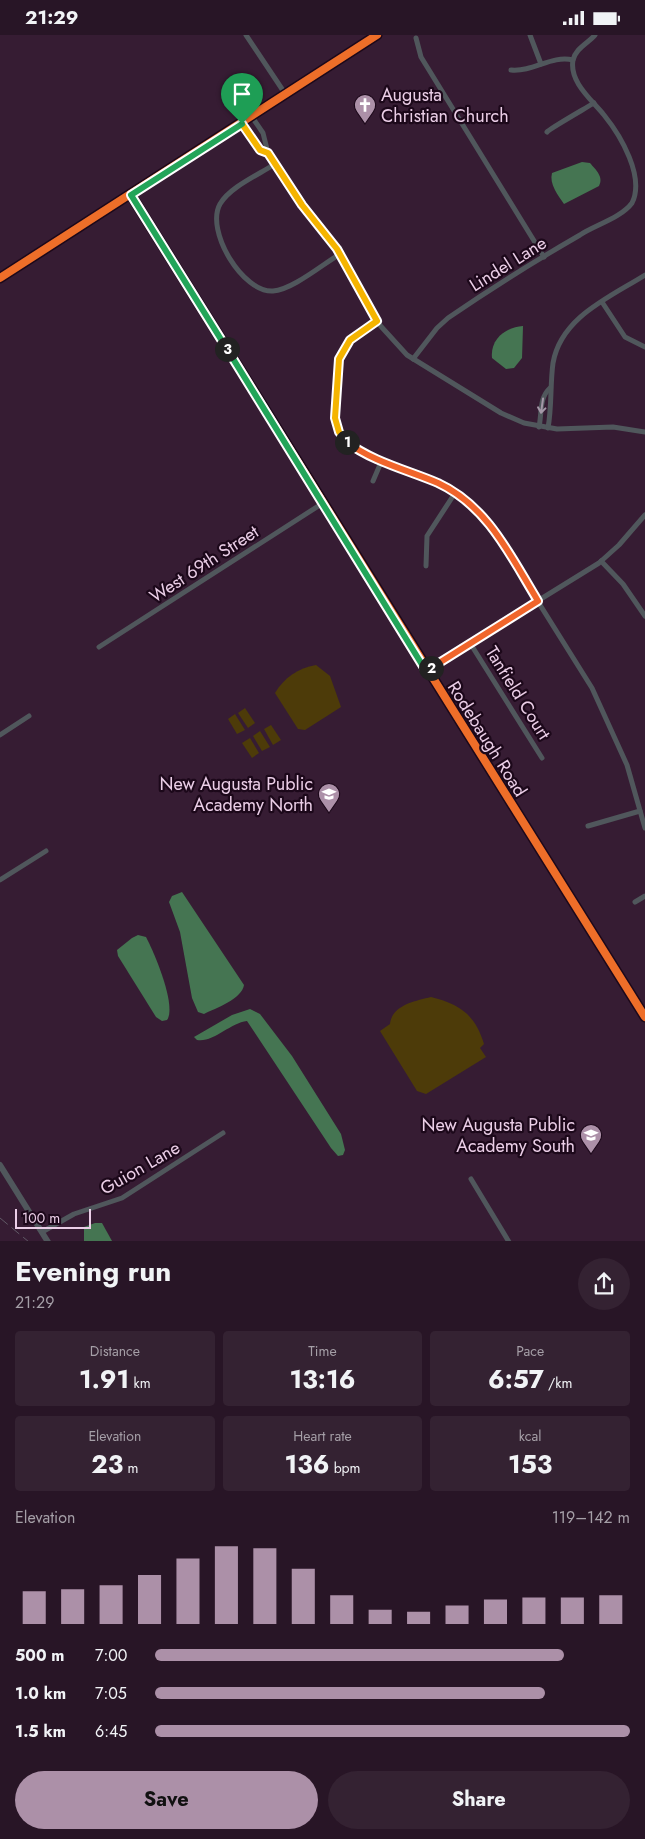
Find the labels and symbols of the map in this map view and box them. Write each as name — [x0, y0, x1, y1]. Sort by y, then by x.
pin — [221, 73, 263, 124]
place label: Augusta Christian Church — [381, 82, 509, 129]
church icon: Augusta Christian Church — [353, 93, 377, 124]
street label: Lindel Lane — [464, 230, 552, 298]
pin: 3 — [214, 337, 240, 361]
one-way arrow — [537, 398, 547, 414]
pin: 1 — [334, 429, 360, 455]
street label: West 69th Street — [144, 519, 264, 609]
street label: Tanfield Court — [479, 641, 557, 745]
pin: 2 — [418, 655, 444, 681]
street label: Rodebaugh Road — [441, 676, 533, 802]
place label: New Augusta Public Academy North — [159, 771, 313, 818]
school or university icon: New Augusta Public Academy North — [317, 782, 341, 813]
place label: New Augusta Public Academy South — [421, 1112, 575, 1159]
school or university icon: New Augusta Public Academy South — [579, 1123, 603, 1154]
street label: Guion Lane — [95, 1135, 185, 1201]
scale bar — [15, 1207, 91, 1230]

